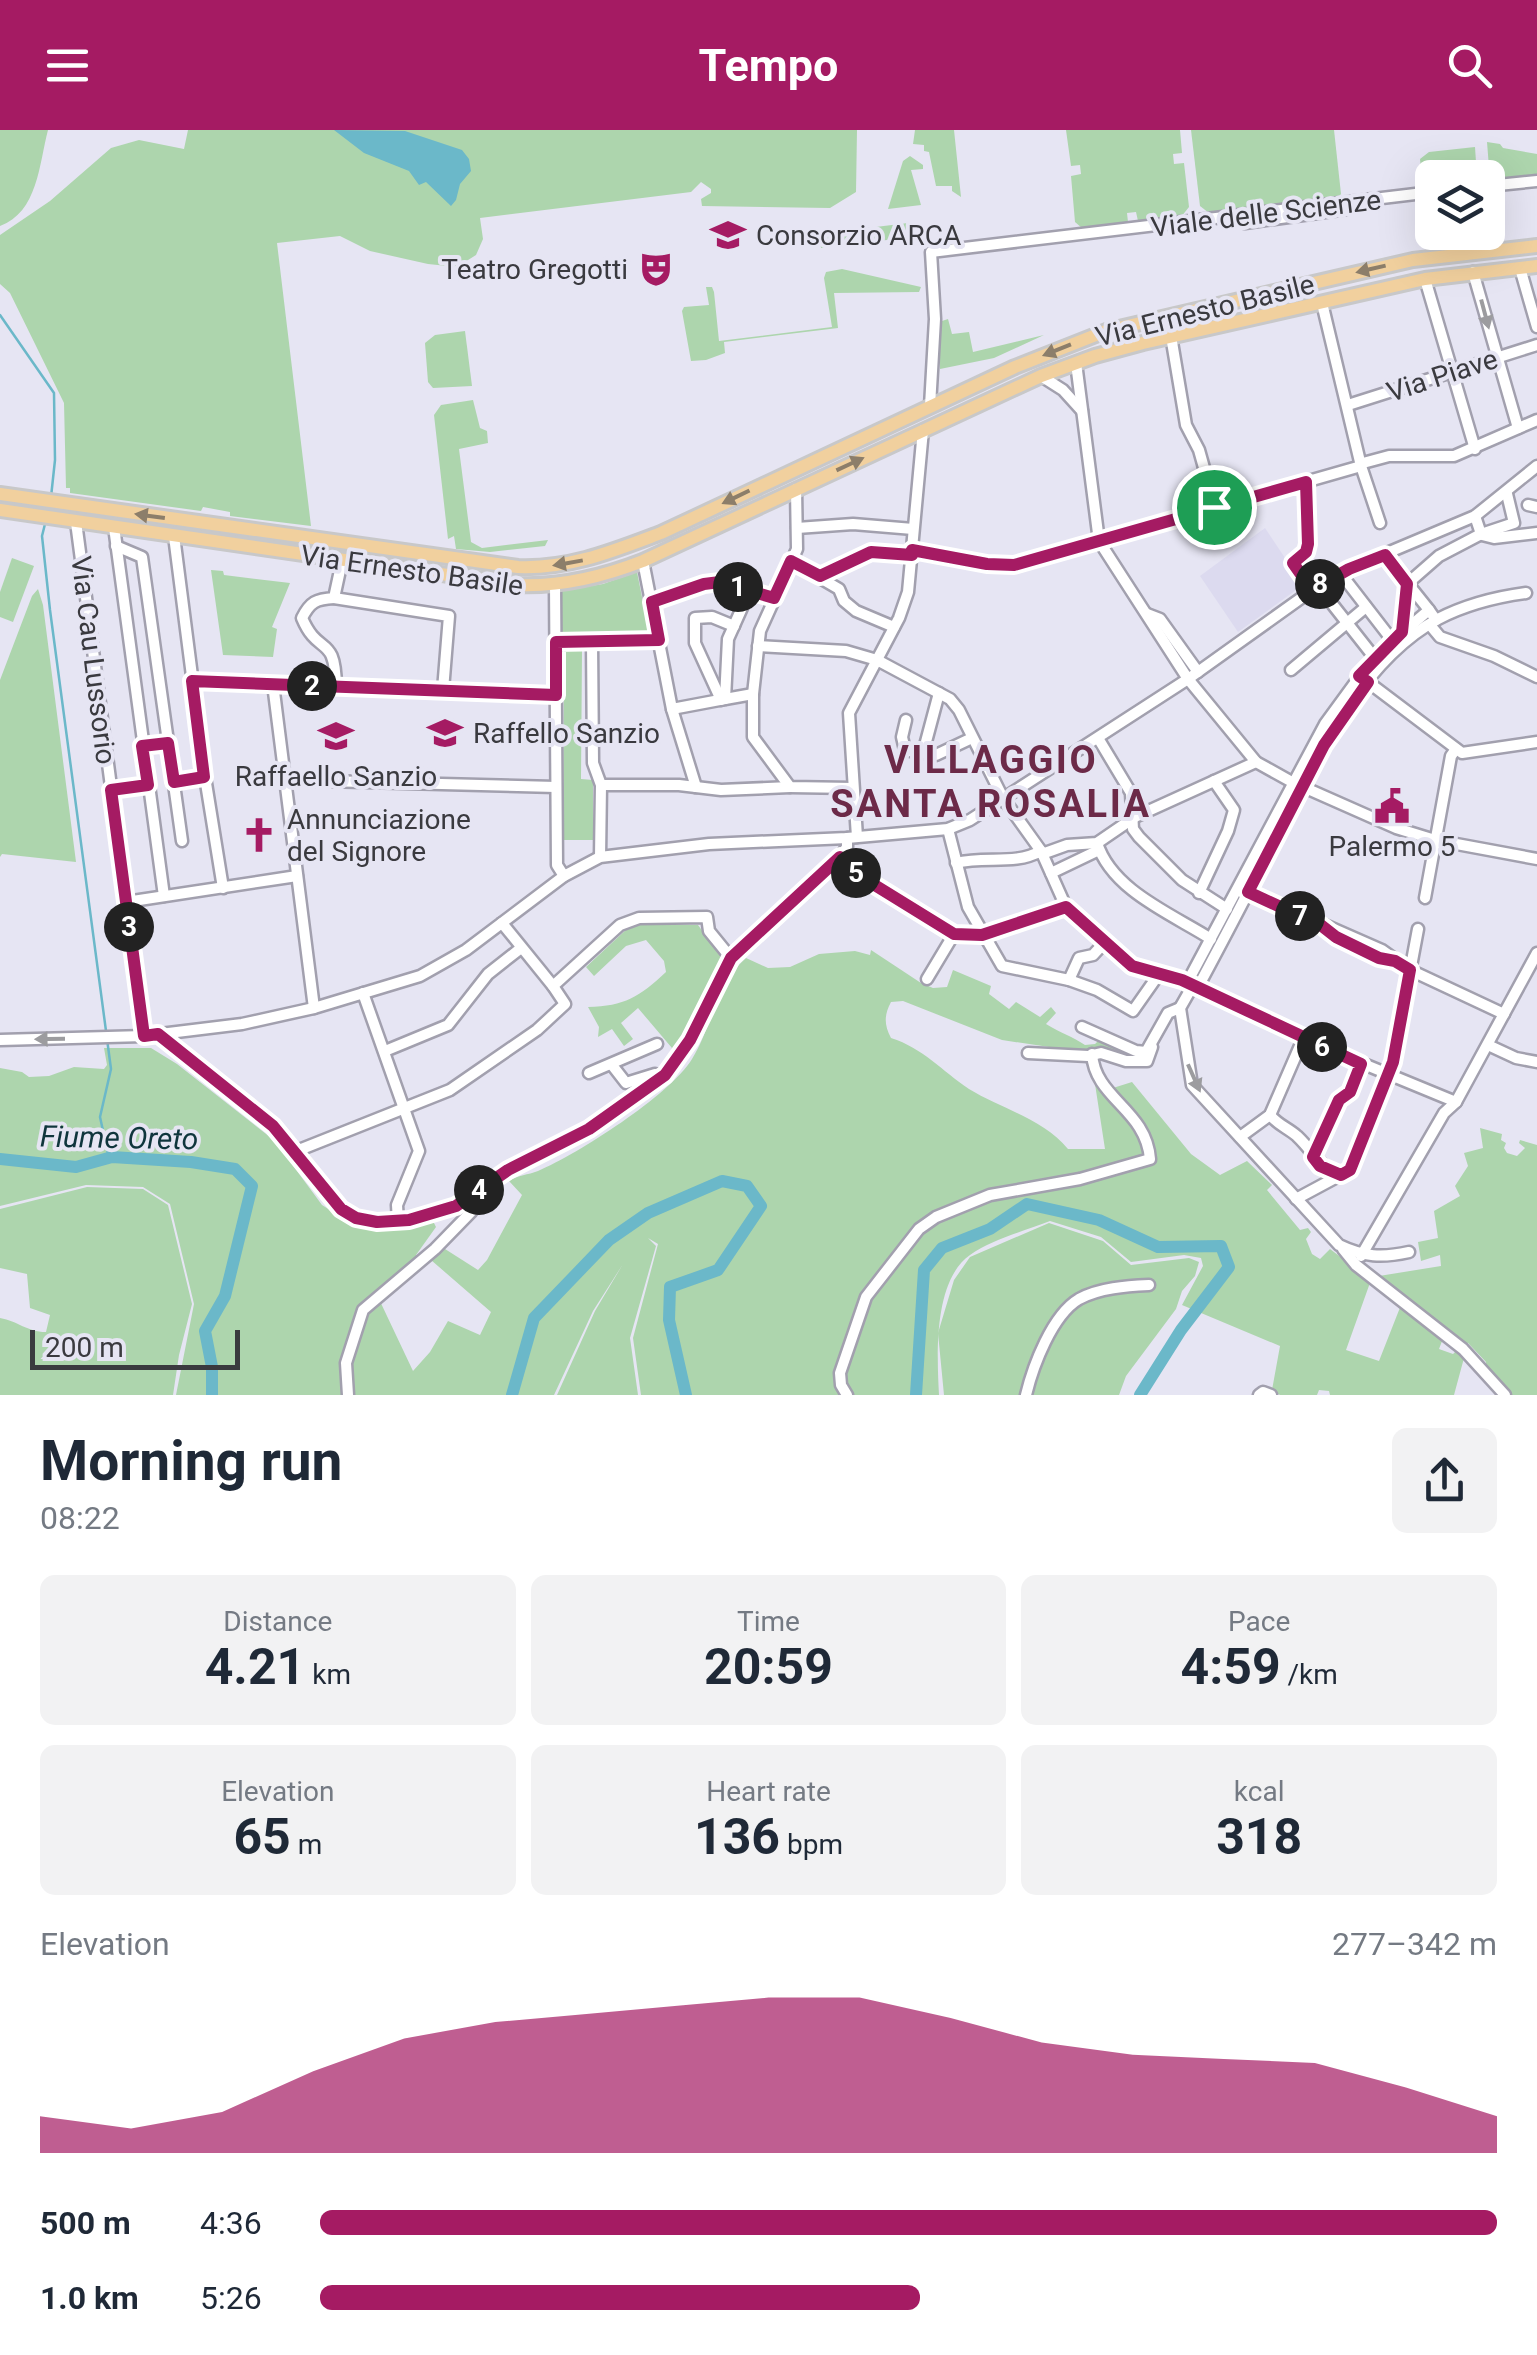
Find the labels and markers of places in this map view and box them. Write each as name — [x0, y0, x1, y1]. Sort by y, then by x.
school or university icon: Consorzio ARCA — [709, 216, 747, 254]
place label: Consorzio ARCA — [756, 219, 961, 252]
theatre icon: Teatro Gregotti — [637, 250, 675, 288]
place label: Teatro Gregotti — [441, 253, 628, 286]
pin — [1172, 465, 1257, 550]
pin: 8 — [1295, 559, 1345, 609]
pin: 1 — [713, 562, 763, 612]
pin: 2 — [287, 661, 337, 711]
school or university icon: Raffello Sanzio — [426, 714, 464, 752]
school or university icon: Raffaello Sanzio — [317, 717, 355, 755]
place label: Raffello Sanzio — [473, 717, 660, 750]
place label: Raffaello Sanzio — [235, 760, 437, 793]
public building icon: Palermo 5 — [1373, 787, 1411, 825]
place label: Annunciazione del Signore — [287, 803, 471, 868]
church icon: Annunciazione del Signore — [240, 816, 278, 854]
place label: Palermo 5 — [1328, 830, 1456, 863]
pin: 5 — [831, 848, 881, 898]
pin: 7 — [1275, 891, 1325, 941]
pin: 3 — [104, 902, 154, 952]
pin: 6 — [1297, 1022, 1347, 1072]
pin: 4 — [454, 1165, 504, 1215]

